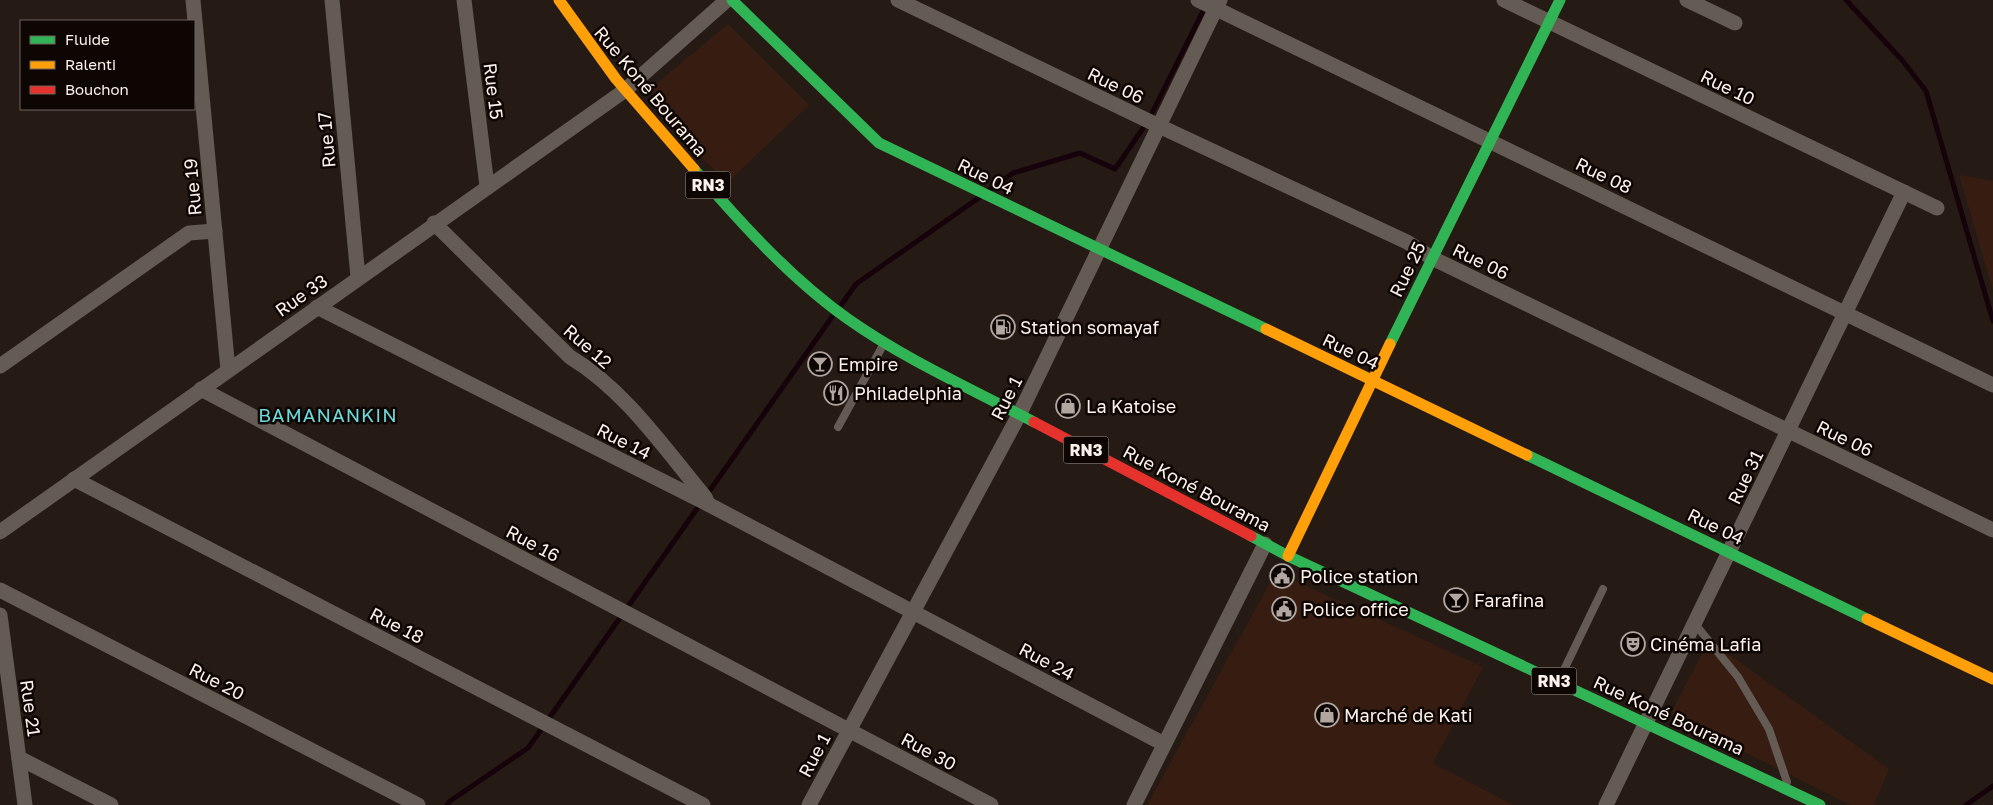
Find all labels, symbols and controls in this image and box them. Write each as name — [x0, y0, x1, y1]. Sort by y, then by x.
legend — [20, 20, 195, 110]
street label: Rue Koné Bourama — [590, 21, 712, 161]
text: Fluide — [65, 30, 110, 48]
text: Ralenti — [65, 55, 116, 73]
street label: Rue 15 — [480, 61, 508, 121]
street label: Rue 06 — [1084, 62, 1148, 108]
street label: Rue 10 — [1697, 64, 1759, 110]
text: Bouchon — [65, 80, 129, 98]
street label: Rue 17 — [313, 111, 339, 169]
street label: Rue 08 — [1572, 152, 1636, 198]
street label: Rue 04 — [954, 153, 1018, 199]
street label: Rue 19 — [179, 157, 205, 217]
road number: RN3 — [686, 172, 730, 198]
street label: Rue 25 — [1384, 238, 1430, 300]
street label: Rue 06 — [1449, 238, 1513, 284]
street label: Rue 33 — [271, 269, 331, 321]
fuel station icon: Station somayaf — [990, 314, 1016, 340]
place label: Station somayaf — [1020, 316, 1160, 338]
street label: Rue 12 — [559, 319, 617, 373]
street label: Rue 04 — [1319, 328, 1383, 374]
bar icon: Empire — [807, 351, 833, 377]
place label: Empire — [838, 353, 898, 375]
street label: Rue 1 — [986, 372, 1026, 424]
restaurant icon: Philadelphia — [823, 380, 849, 406]
place label: Philadelphia — [854, 382, 962, 404]
shop icon: La Katoise — [1055, 393, 1081, 419]
place label: La Katoise — [1086, 395, 1176, 417]
district label: BAMANANKIN — [258, 403, 398, 426]
street label: Rue 06 — [1813, 415, 1877, 461]
street label: Rue 14 — [593, 418, 655, 464]
road number: RN3 — [1064, 436, 1108, 464]
street label: Rue Koné Bourama — [1120, 440, 1274, 536]
street label: Rue 31 — [1723, 446, 1767, 507]
street label: Rue 04 — [1684, 503, 1748, 549]
street label: Rue 16 — [503, 520, 563, 566]
public building icon: Police station — [1269, 563, 1295, 589]
place label: Police station — [1300, 565, 1418, 587]
bar icon: Farafina — [1443, 587, 1469, 613]
place label: Farafina — [1474, 589, 1544, 611]
public building icon: Police office — [1271, 596, 1297, 622]
place label: Police office — [1302, 598, 1409, 620]
street label: Rue 18 — [366, 602, 428, 648]
theatre icon: Cinéma Lafia — [1620, 631, 1646, 657]
place label: Cinéma Lafia — [1650, 633, 1761, 655]
street label: Rue 24 — [1016, 637, 1078, 685]
street label: Rue 20 — [186, 658, 248, 704]
road number: RN3 — [1532, 668, 1576, 694]
street label: Rue Koné Bourama — [1590, 670, 1748, 760]
street label: Rue 21 — [16, 678, 46, 738]
shop icon: Marché de Kati — [1314, 702, 1340, 728]
place label: Marché de Kati — [1344, 704, 1473, 726]
street label: Rue 30 — [898, 727, 960, 775]
street label: Rue 1 — [793, 729, 835, 781]

